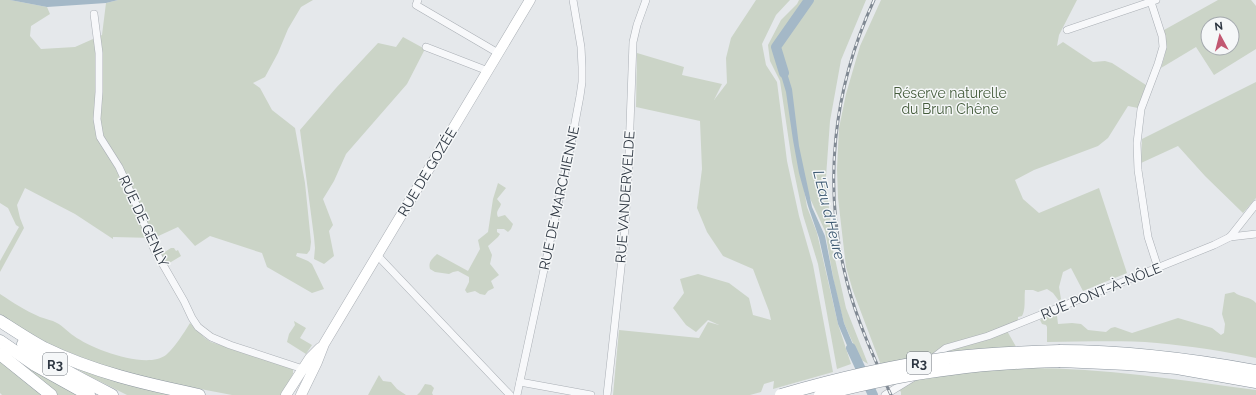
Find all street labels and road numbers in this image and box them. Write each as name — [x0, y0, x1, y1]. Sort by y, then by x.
street label: RUE DE GOZÉE — [394, 124, 460, 219]
street label: RUE DE MARCHIENNE — [536, 125, 582, 271]
street label: RUE VANDERVELDE — [612, 130, 638, 264]
street label: RUE DE GENLY — [116, 173, 172, 269]
street label: RUE PONT-À-NÔLE — [1038, 259, 1164, 323]
road number: R3 — [907, 352, 931, 374]
road number: R3 — [43, 353, 67, 375]

